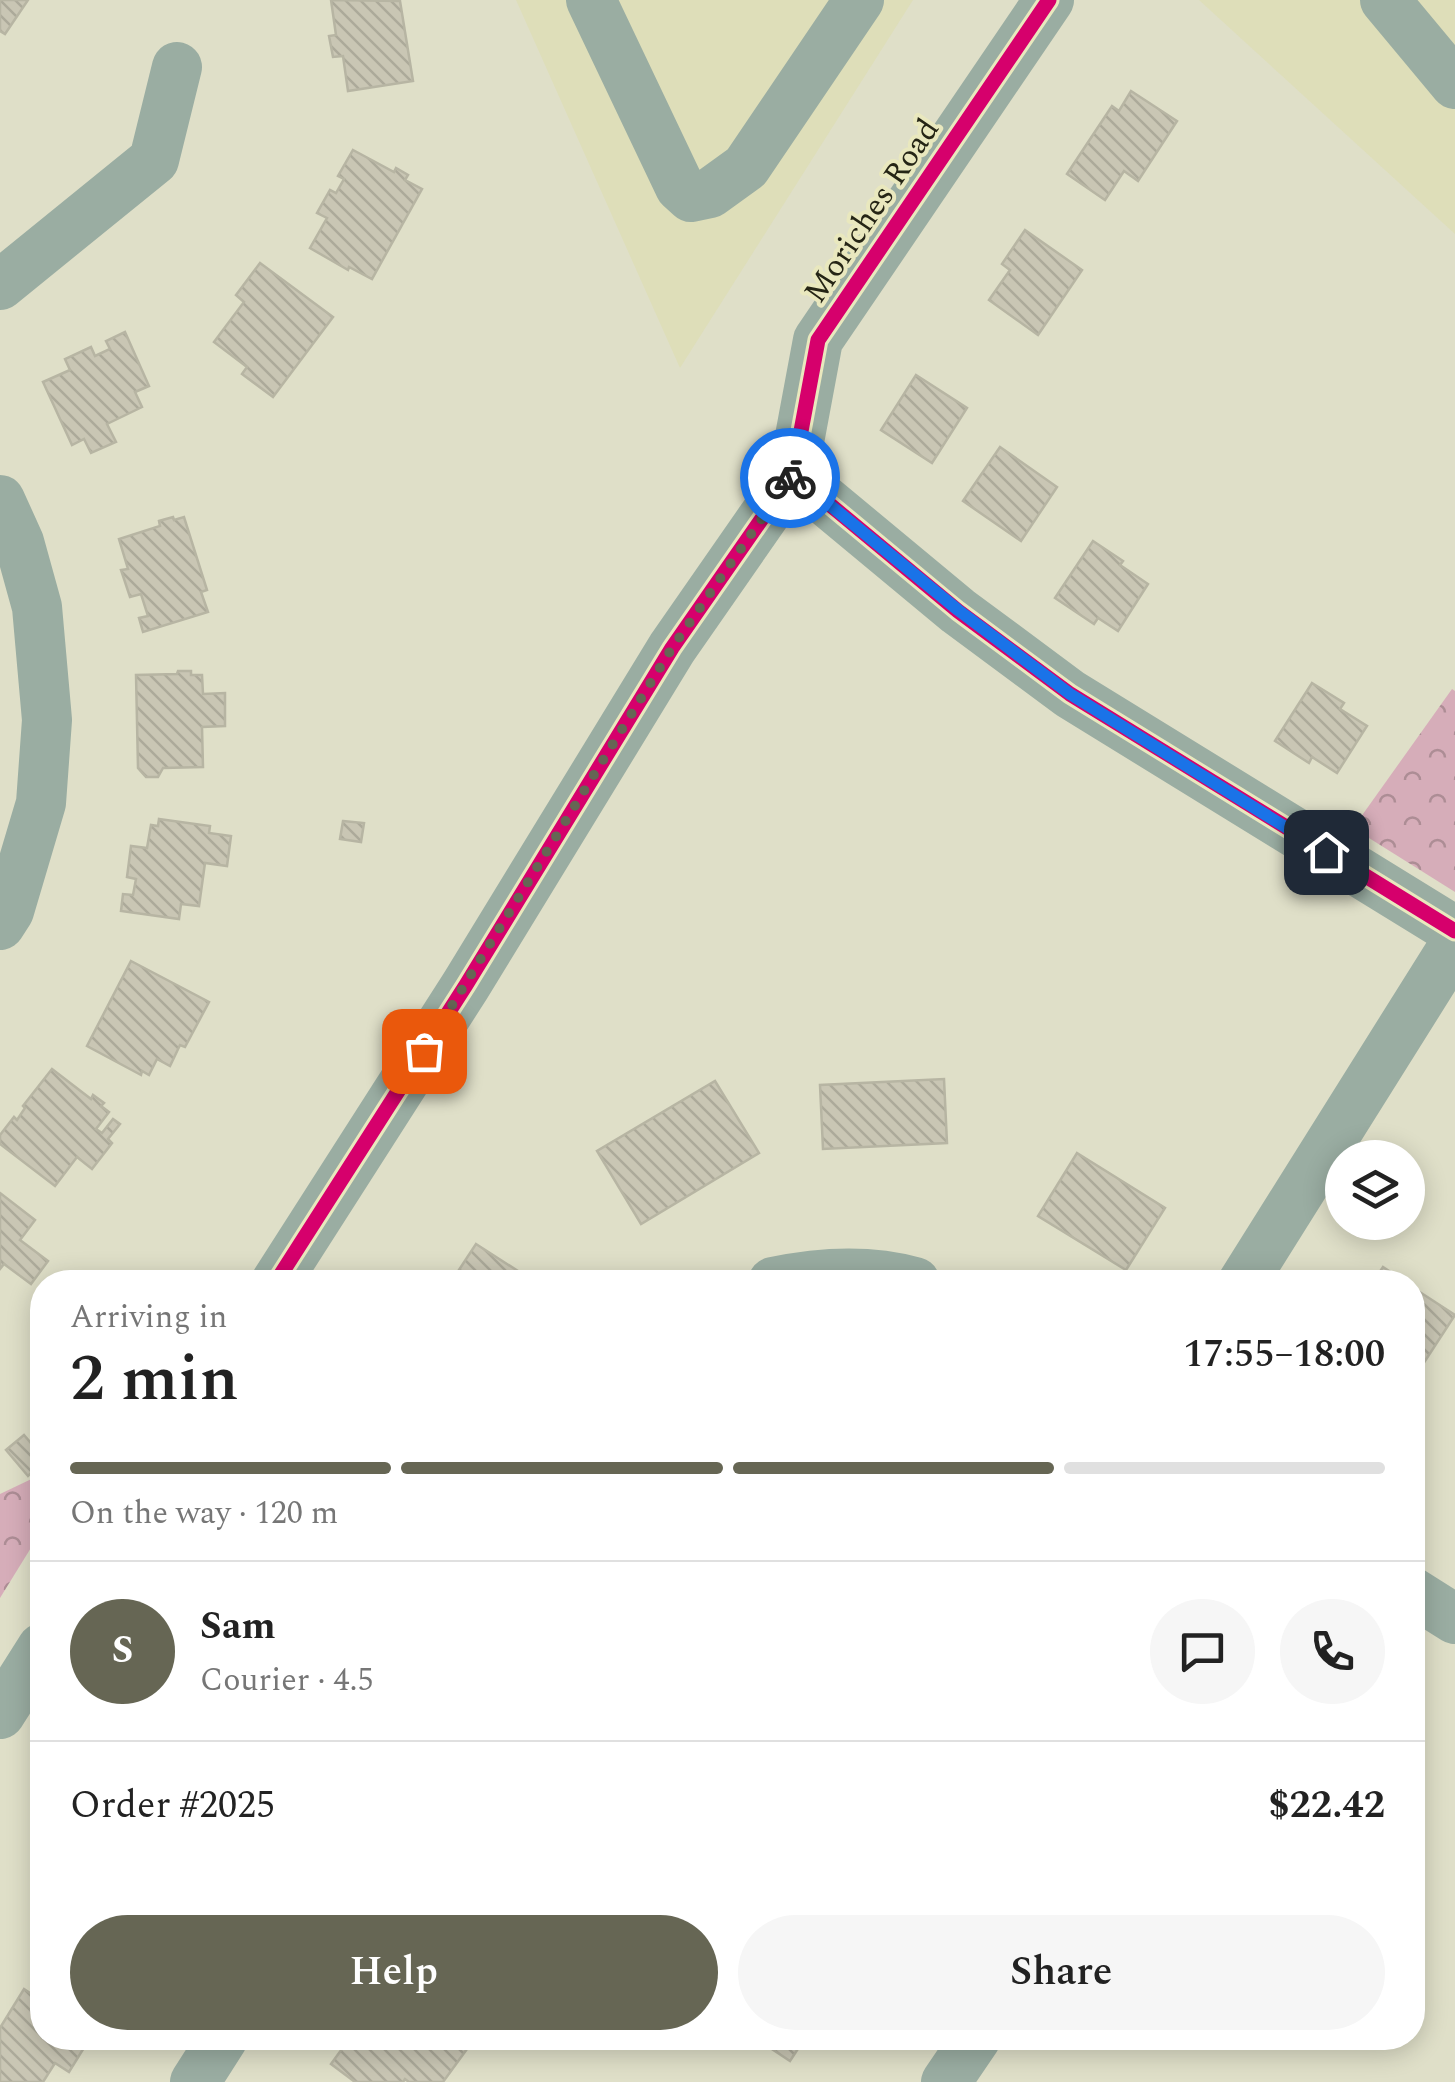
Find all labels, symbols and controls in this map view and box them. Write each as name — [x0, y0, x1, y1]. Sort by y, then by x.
street label: Moriches Road — [792, 109, 952, 313]
courier — [740, 428, 840, 528]
icon: bike — [763, 451, 818, 506]
pin — [1284, 810, 1369, 895]
icon: home — [1299, 825, 1354, 880]
pin — [382, 1009, 467, 1094]
icon: bag — [397, 1024, 452, 1079]
map controls — [1325, 1140, 1425, 1240]
button: layers — [1325, 1140, 1425, 1240]
text: Arriving in — [70, 1293, 227, 1342]
text: 17:55–18:00 — [1183, 1326, 1385, 1384]
text: 2 min — [70, 1330, 239, 1429]
text: On the way · 120 m — [70, 1489, 338, 1538]
text: Sam — [200, 1598, 276, 1656]
button: chat — [1150, 1599, 1255, 1704]
button: phone — [1280, 1599, 1385, 1704]
text: S — [112, 1622, 133, 1680]
text: Courier · 4.5 — [200, 1656, 373, 1705]
text: Order #2025 — [70, 1777, 275, 1835]
text: $22.42 — [1268, 1777, 1385, 1835]
button: Help — [70, 1915, 718, 2030]
button: Share — [738, 1915, 1385, 2030]

